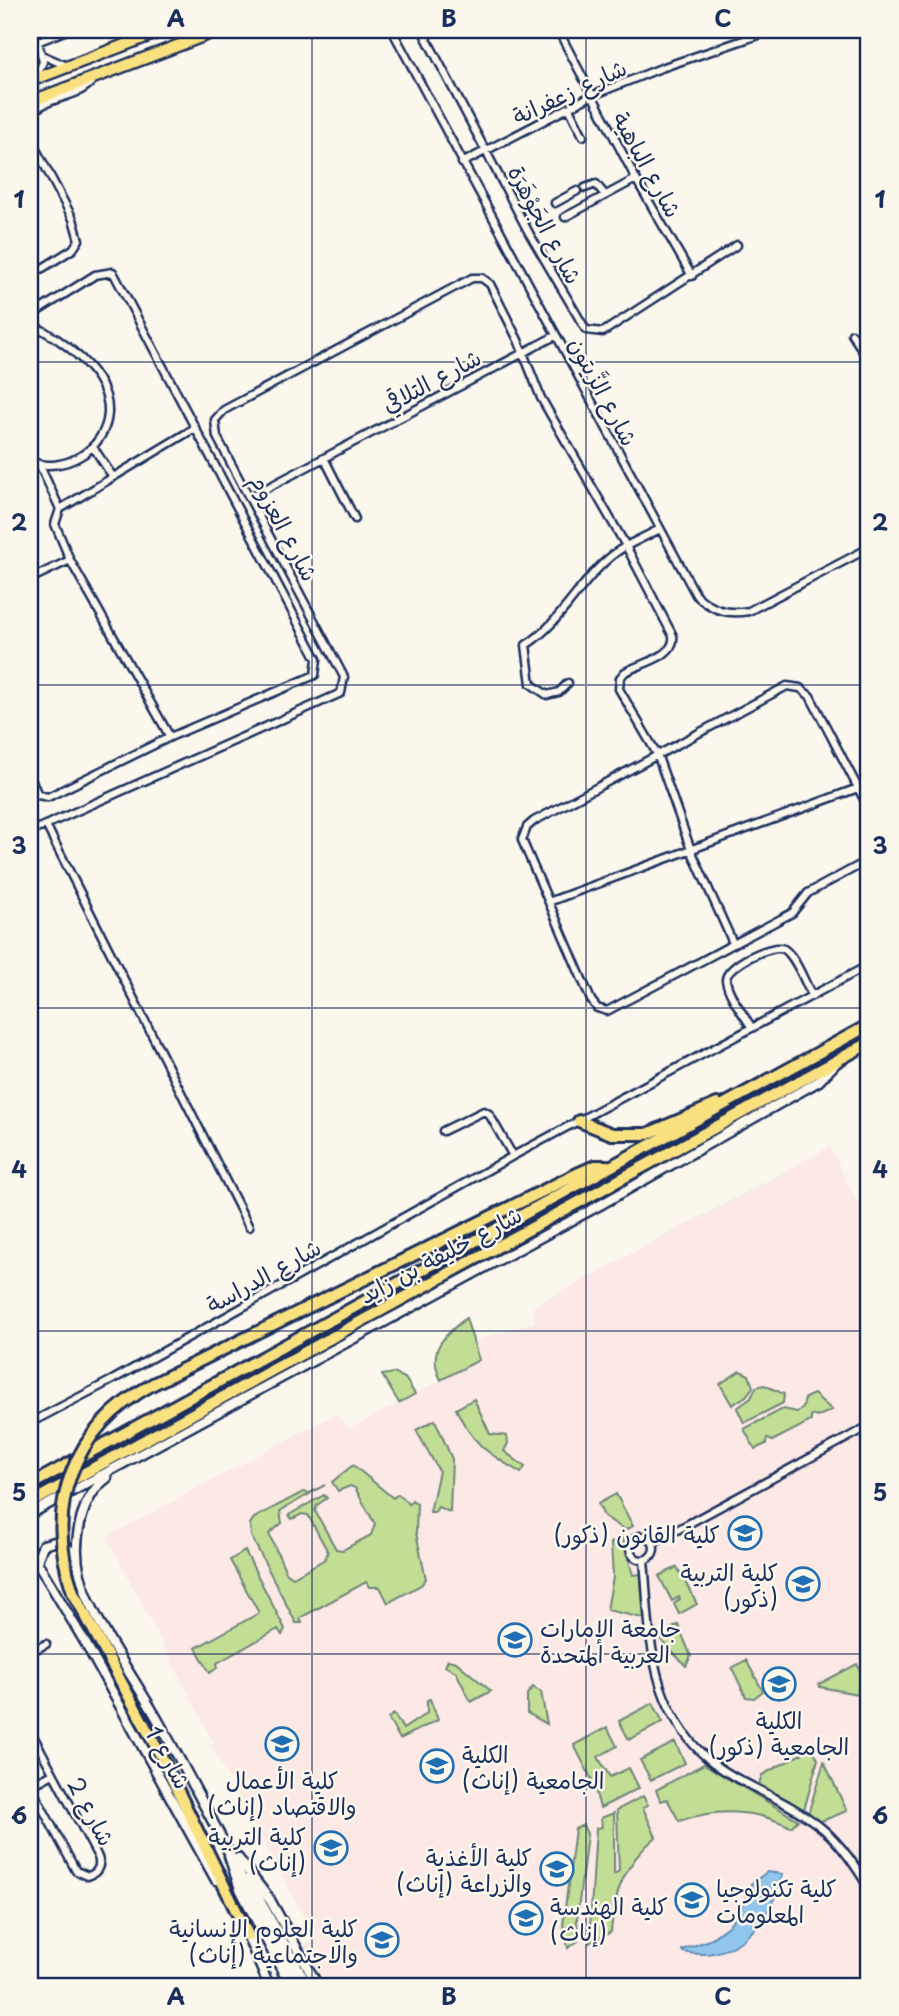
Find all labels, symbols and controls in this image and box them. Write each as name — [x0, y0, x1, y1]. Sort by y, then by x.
text: A — [167, 0, 185, 35]
text: B — [441, 0, 457, 35]
text: C — [714, 0, 732, 35]
street label: شارع زعفرانة — [506, 49, 632, 133]
street label: شارع الباهية — [604, 105, 692, 223]
street label: شارع الجَوْهَرَة — [500, 158, 592, 290]
text: 1 — [14, 181, 25, 216]
text: 1 — [875, 181, 886, 216]
street label: شارع الزَّيتون — [561, 330, 647, 452]
street label: شارع التلاقي — [375, 339, 487, 422]
street label: شارع العزوم — [241, 467, 328, 587]
text: 2 — [11, 504, 27, 539]
text: 2 — [872, 504, 888, 539]
text: 3 — [11, 827, 27, 862]
text: 3 — [872, 827, 888, 862]
text: 4 — [11, 1151, 27, 1186]
text: 4 — [872, 1151, 888, 1186]
street label: شارع خليفة بن زايد — [352, 1196, 528, 1312]
street label: شارع الدراسة — [199, 1229, 327, 1321]
text: 5 — [12, 1474, 26, 1509]
text: 5 — [873, 1474, 887, 1509]
school or university icon: كلية القانون (ذكور) — [726, 1514, 764, 1552]
place label: كلية القانون (ذكور) — [554, 1516, 720, 1551]
place label: كلية التربية (ذكور) — [680, 1554, 778, 1615]
school or university icon: كلية التربية (ذكور) — [784, 1565, 822, 1603]
place label: جامعة الإمارات العربية المتحدة — [540, 1610, 681, 1671]
school or university icon: جامعة الإمارات العربية المتحدة — [496, 1621, 534, 1659]
school or university icon: الكلية الجامعية (ذكور) — [760, 1665, 798, 1703]
place label: الكلية الجامعية (ذكور) — [709, 1702, 849, 1763]
street label: شارع 1 — [137, 1719, 201, 1795]
school or university icon: كلية الأعمال والاقتصاد (إناث) — [263, 1725, 301, 1763]
place label: الكلية الجامعية (إناث) — [462, 1736, 605, 1797]
school or university icon: الكلية الجامعية (إناث) — [418, 1747, 456, 1785]
place label: كلية الأعمال والاقتصاد (إناث) — [207, 1762, 357, 1823]
street label: شارع 2 — [59, 1770, 125, 1852]
text: 6 — [11, 1797, 27, 1832]
text: 6 — [872, 1797, 888, 1832]
place label: كلية التربية (إناث) — [208, 1818, 306, 1879]
school or university icon: كلية التربية (إناث) — [312, 1829, 350, 1867]
place label: كلية الأغذية والزراعة (إناث) — [396, 1839, 532, 1900]
school or university icon: كلية الأغذية والزراعة (إناث) — [538, 1850, 576, 1888]
place label: كلية تكنولوجيا المعلومات — [716, 1870, 837, 1931]
school or university icon: كلية تكنولوجيا المعلومات — [673, 1881, 711, 1919]
place label: كلية الهندسة (إناث) — [550, 1888, 668, 1949]
school or university icon: كلية الهندسة (إناث) — [507, 1899, 545, 1937]
place label: كلية العلوم الإنسانية والاجتماعية (إناث) — [169, 1910, 358, 1971]
school or university icon: كلية العلوم الإنسانية والاجتماعية (إناث) — [363, 1921, 401, 1959]
text: A — [167, 1978, 185, 2013]
text: B — [441, 1978, 457, 2013]
text: C — [714, 1978, 732, 2013]

